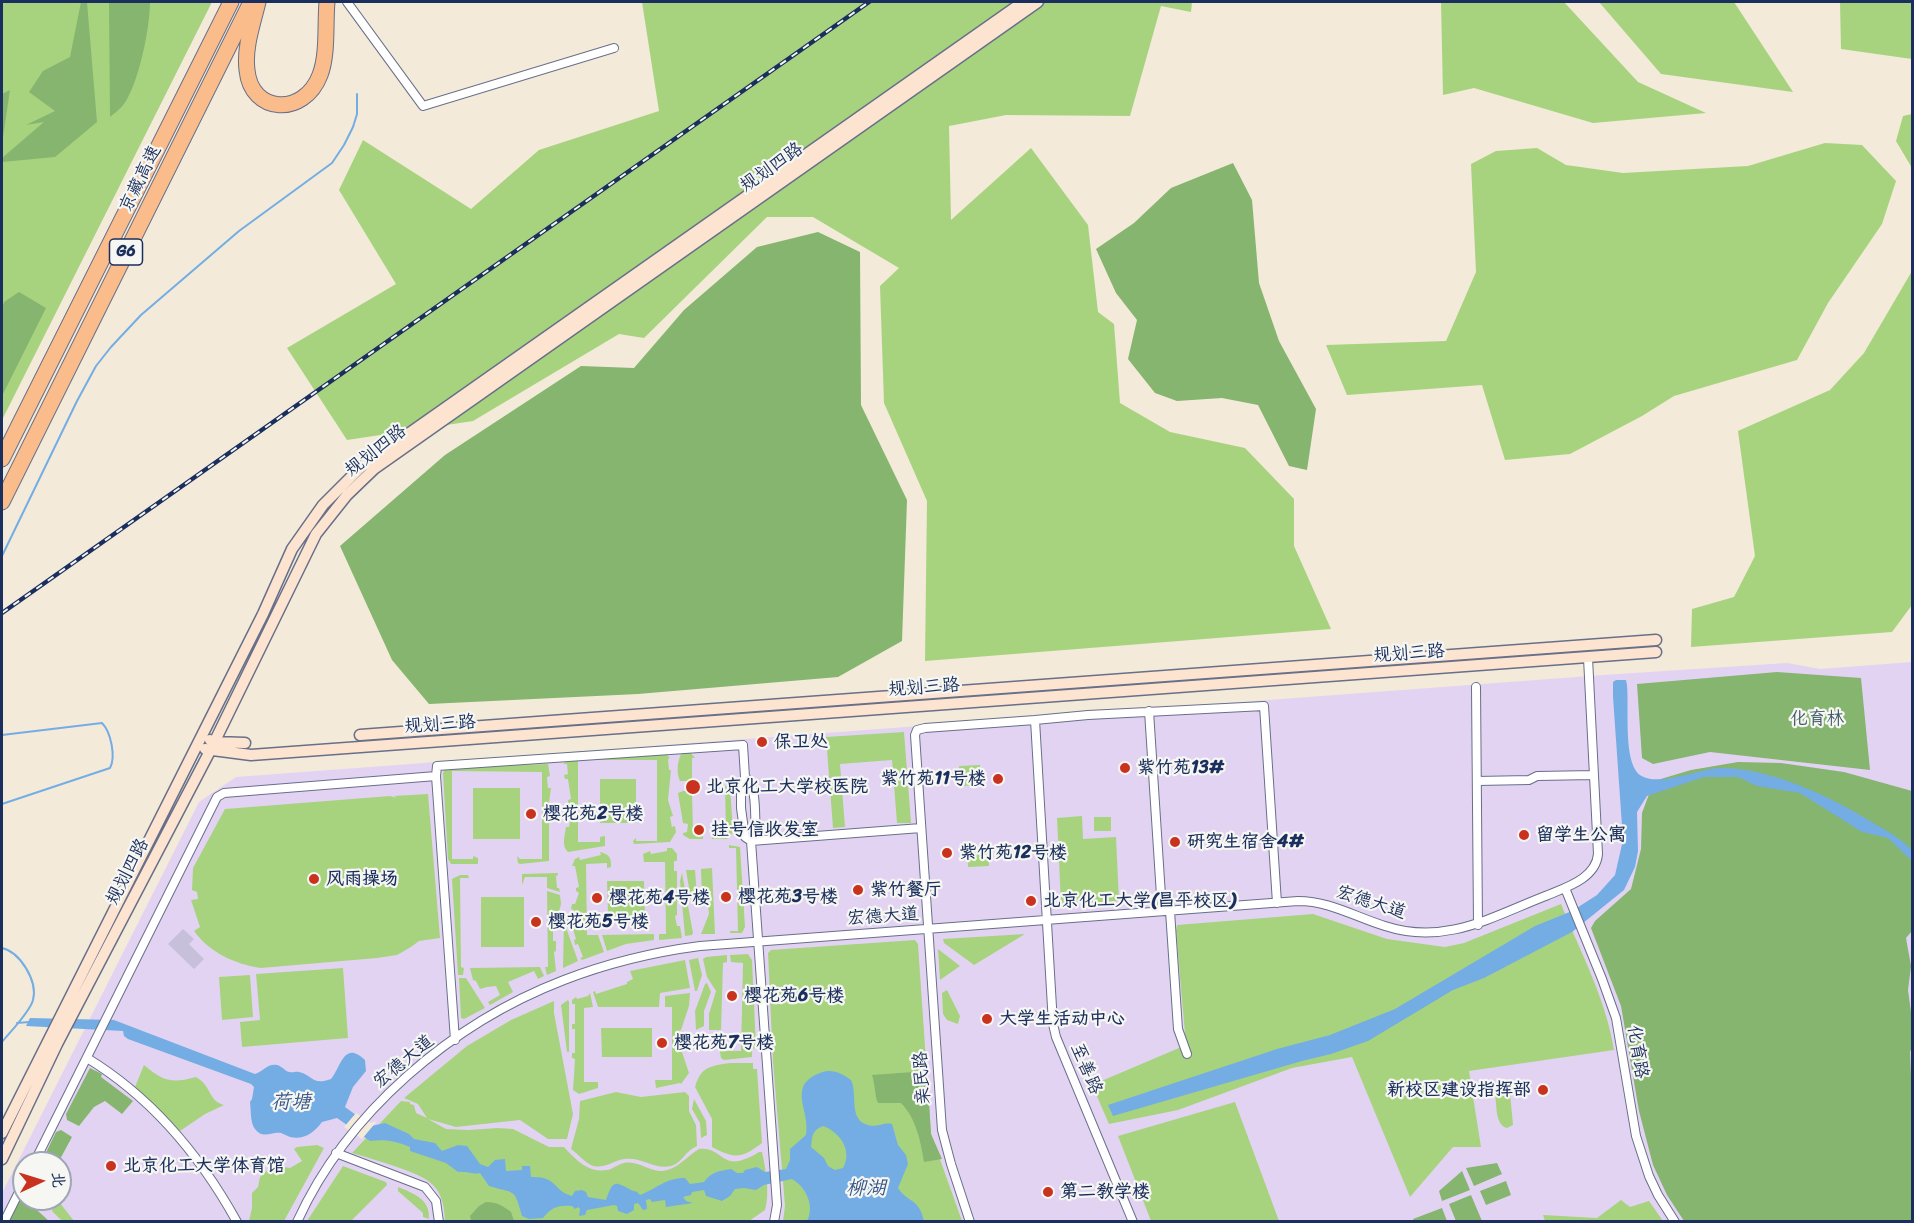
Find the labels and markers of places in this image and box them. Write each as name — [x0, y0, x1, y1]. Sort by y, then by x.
place label: 保卫处 — [774, 731, 828, 753]
marker: 保卫处 — [755, 735, 769, 749]
place label: 紫竹苑13# — [1137, 757, 1223, 779]
marker: 紫竹苑13# — [1118, 761, 1132, 775]
place label: 紫竹苑11号楼 — [881, 768, 986, 790]
marker: 紫竹苑11号楼 — [991, 772, 1005, 786]
place label: 北京化工大学校医院 — [706, 776, 868, 798]
marker: 北京化工大学校医院 — [684, 778, 702, 796]
place label: 樱花苑2号楼 — [543, 803, 643, 825]
marker: 樱花苑2号楼 — [524, 807, 538, 821]
place label: 挂号信收发室 — [711, 819, 819, 841]
marker: 挂号信收发室 — [692, 823, 706, 837]
place label: 留学生公寓 — [1536, 824, 1626, 846]
marker: 留学生公寓 — [1517, 828, 1531, 842]
place label: 研究生宿舍4# — [1187, 831, 1303, 853]
marker: 研究生宿舍4# — [1168, 835, 1182, 849]
place label: 紫竹苑12号楼 — [959, 842, 1067, 864]
marker: 紫竹苑12号楼 — [940, 846, 954, 860]
place label: 风雨操场 — [326, 868, 398, 890]
marker: 风雨操场 — [307, 872, 321, 886]
place label: 紫竹餐厅 — [870, 879, 942, 901]
marker: 紫竹餐厅 — [851, 883, 865, 897]
place label: 樱花苑3号楼 — [738, 886, 838, 908]
place label: 樱花苑4号楼 — [609, 887, 710, 909]
marker: 樱花苑3号楼 — [719, 890, 733, 904]
place label: 北京化工大学(昌平校区) — [1043, 890, 1236, 912]
marker: 樱花苑4号楼 — [590, 891, 604, 905]
marker: 北京化工大学(昌平校区) — [1024, 894, 1038, 908]
place label: 樱花苑5号楼 — [548, 911, 649, 933]
marker: 樱花苑5号楼 — [529, 915, 543, 929]
place label: 樱花苑6号楼 — [744, 985, 844, 1007]
marker: 樱花苑6号楼 — [725, 989, 739, 1003]
place label: 大学生活动中心 — [999, 1008, 1125, 1030]
marker: 大学生活动中心 — [980, 1012, 994, 1026]
place label: 樱花苑7号楼 — [674, 1032, 774, 1054]
marker: 樱花苑7号楼 — [655, 1036, 669, 1050]
place label: 新校区建设指挥部 — [1387, 1079, 1531, 1101]
marker: 新校区建设指挥部 — [1536, 1083, 1550, 1097]
place label: 北京化工大学体育馆 — [123, 1155, 285, 1177]
marker: 北京化工大学体育馆 — [104, 1159, 118, 1173]
place label: 第二教学楼 — [1060, 1181, 1150, 1203]
marker: 第二教学楼 — [1041, 1185, 1055, 1199]

